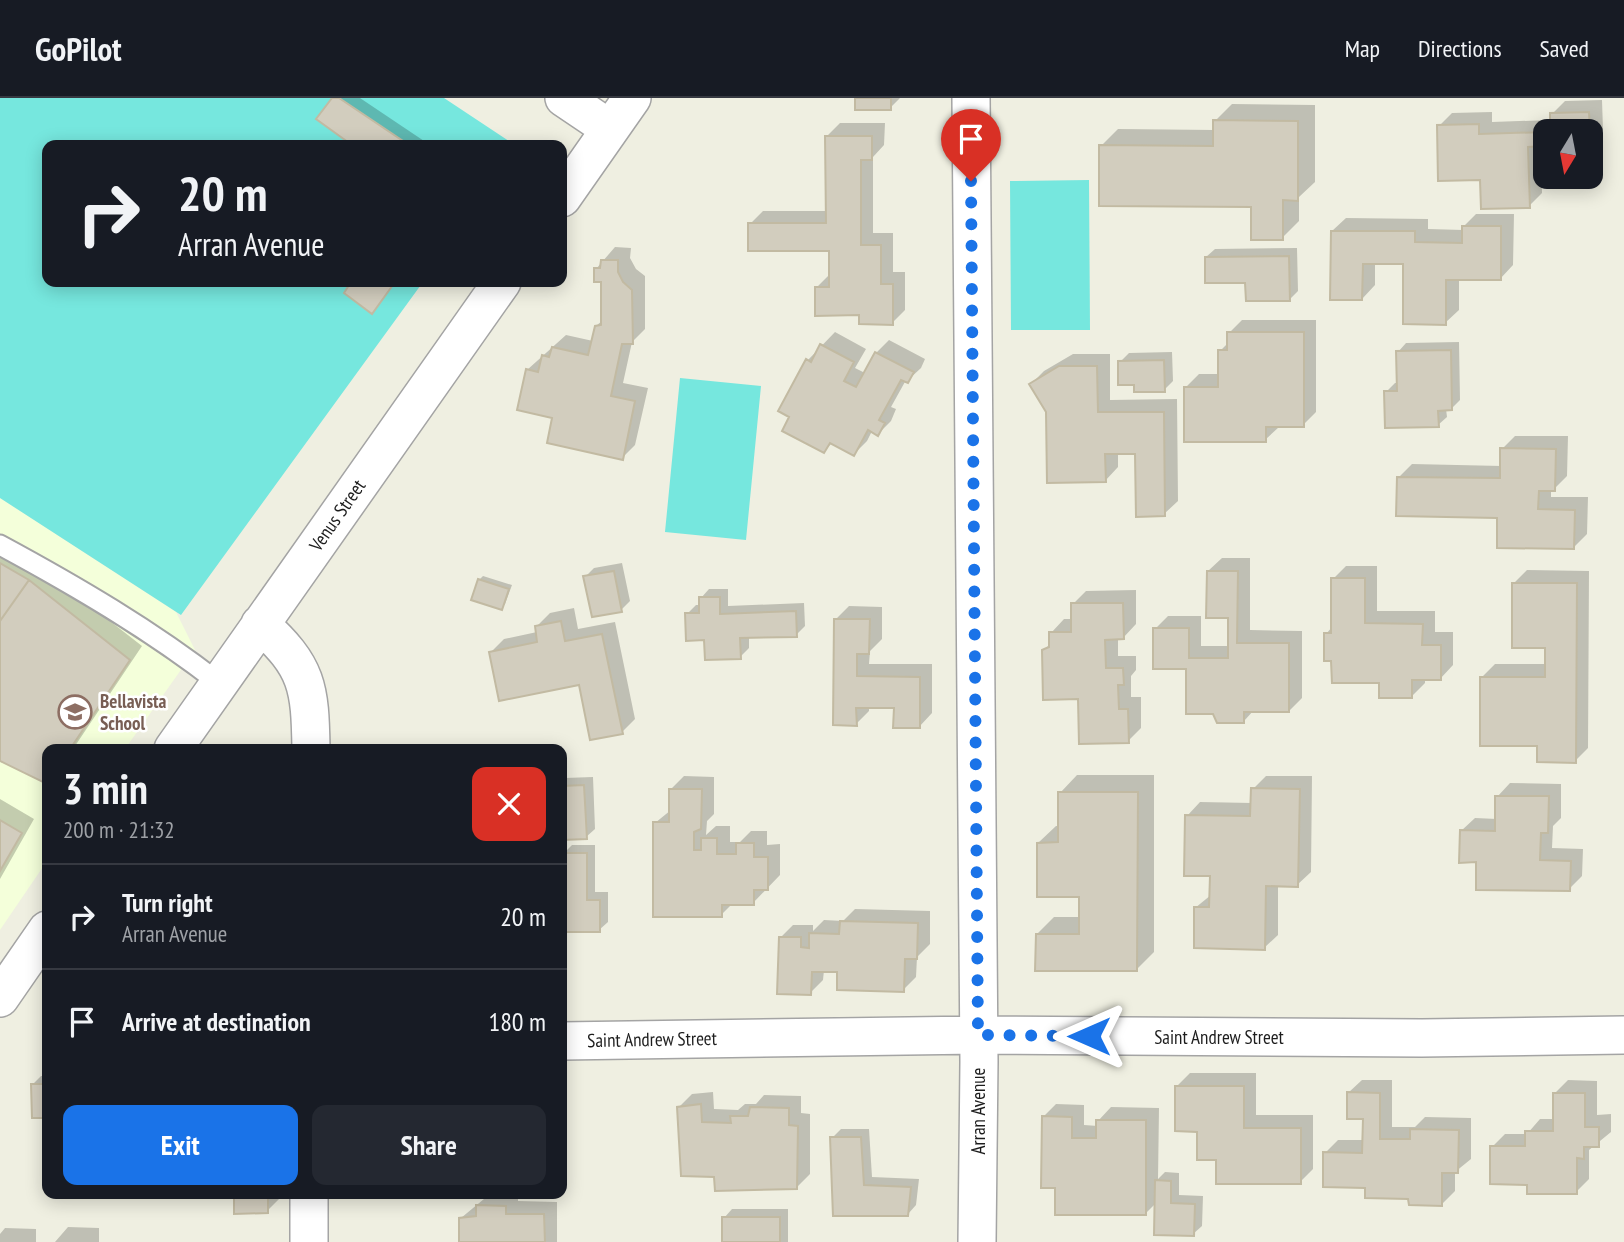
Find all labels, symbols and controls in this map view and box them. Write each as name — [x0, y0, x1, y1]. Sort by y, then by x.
text: GoPilot — [35, 27, 122, 70]
text: Map — [1345, 33, 1380, 64]
text: Directions — [1418, 33, 1502, 64]
text: Saved — [1540, 33, 1589, 64]
pin — [941, 109, 1001, 181]
north arrow — [1533, 119, 1603, 189]
map controls — [1533, 119, 1603, 189]
icon: arrive — [952, 120, 990, 158]
text: 20 m — [178, 161, 267, 225]
icon: right — [63, 168, 154, 259]
text: Arran Avenue — [178, 223, 324, 265]
street label: Venus Street — [303, 474, 371, 556]
place label: Bellavista School — [100, 689, 167, 735]
school or university icon: Bellavista School — [56, 693, 94, 731]
text: 3 min — [63, 761, 148, 816]
button: close — [472, 767, 546, 841]
text: 200 m · 21:32 — [63, 815, 175, 844]
text: Turn right — [122, 886, 213, 919]
icon: right — [63, 898, 101, 936]
text: 20 m — [500, 900, 546, 933]
text: Arran Avenue — [122, 919, 227, 948]
position arrow — [1052, 999, 1126, 1073]
icon: arrive — [63, 1003, 101, 1041]
text: Arrive at destination — [122, 1005, 311, 1038]
text: 180 m — [488, 1005, 546, 1038]
street label: Saint Andrew Street — [1154, 1025, 1285, 1049]
street label: Saint Andrew Street — [587, 1026, 718, 1052]
street label: Arran Avenue — [966, 1067, 990, 1154]
button: Exit — [63, 1105, 298, 1185]
button: Share — [312, 1105, 546, 1185]

